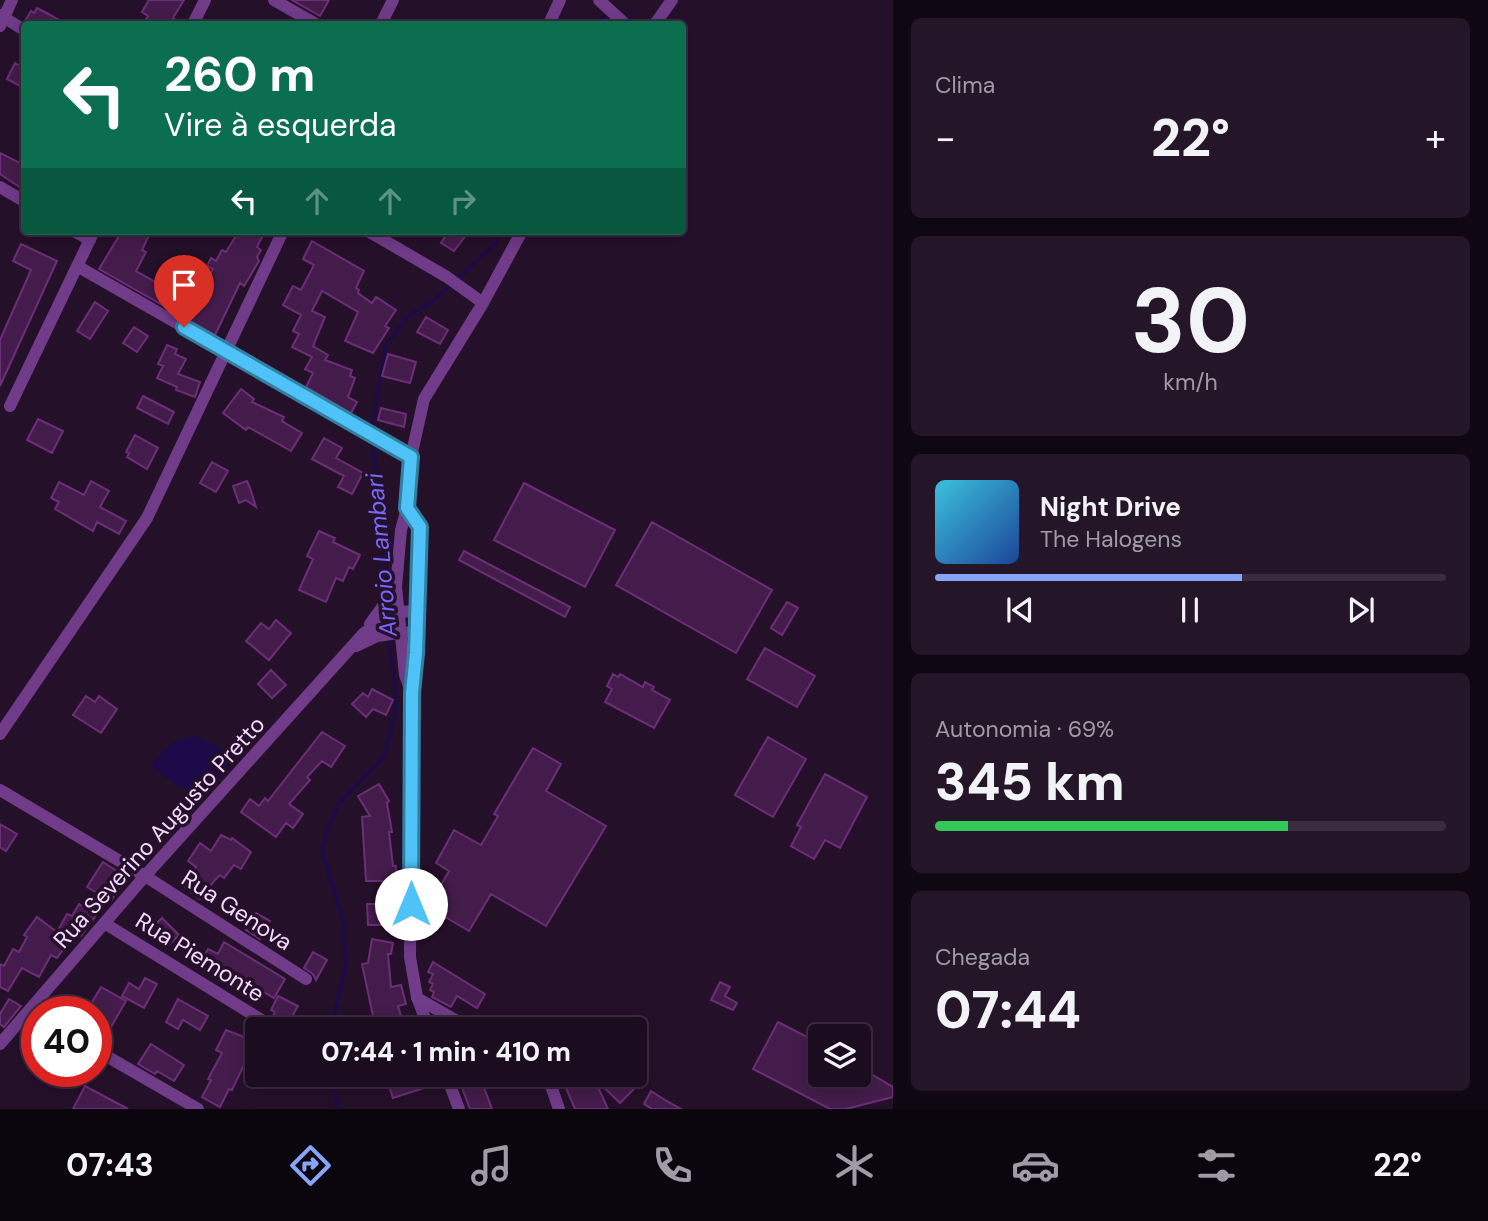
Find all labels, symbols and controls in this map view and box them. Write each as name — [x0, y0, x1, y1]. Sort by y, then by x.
text: 260 m — [164, 42, 315, 106]
icon: left — [49, 49, 140, 140]
text: Clima — [935, 70, 995, 100]
text: Vire à esquerda — [164, 104, 396, 146]
text: 22° — [1151, 104, 1230, 172]
text: − — [935, 113, 956, 163]
text: + — [1425, 113, 1446, 163]
icon: left — [225, 182, 263, 220]
icon: ahead — [298, 182, 336, 220]
icon: ahead — [371, 182, 409, 220]
icon: right — [444, 182, 482, 220]
pin — [154, 255, 214, 327]
text: 30 — [1131, 262, 1250, 380]
icon: arrive — [165, 266, 203, 304]
text: km/h — [1163, 367, 1218, 397]
water label: Arroio Lambari — [358, 471, 404, 639]
text: Night Drive — [1040, 490, 1181, 524]
text: The Halogens — [1040, 524, 1182, 554]
icon: previous — [1001, 591, 1039, 629]
icon: pause — [1171, 591, 1209, 629]
icon: next — [1342, 591, 1380, 629]
street label: Rua Severino Augusto Pretto — [47, 710, 271, 954]
text: Autonomia · 69% — [935, 714, 1114, 744]
text: 345 km — [935, 748, 1125, 816]
street label: Rua Genova — [176, 863, 298, 957]
position arrow — [374, 867, 448, 941]
street label: Rua Piemonte — [130, 905, 270, 1009]
text: Chegada — [935, 942, 1030, 972]
text: 07:44 — [935, 976, 1081, 1044]
speed limit sign: 40 — [21, 996, 112, 1087]
map controls — [808, 1024, 871, 1087]
button: layers — [808, 1024, 871, 1087]
text: 07:44 · 1 min · 410 m — [321, 1035, 571, 1069]
icon: directions — [286, 1141, 335, 1190]
icon: music — [467, 1141, 516, 1190]
icon: phone — [648, 1141, 697, 1190]
icon: climate — [830, 1141, 879, 1190]
icon: car — [1011, 1141, 1060, 1190]
icon: filters — [1192, 1141, 1241, 1190]
text: 07:43 — [66, 1144, 154, 1186]
text: 22° — [1373, 1144, 1422, 1186]

